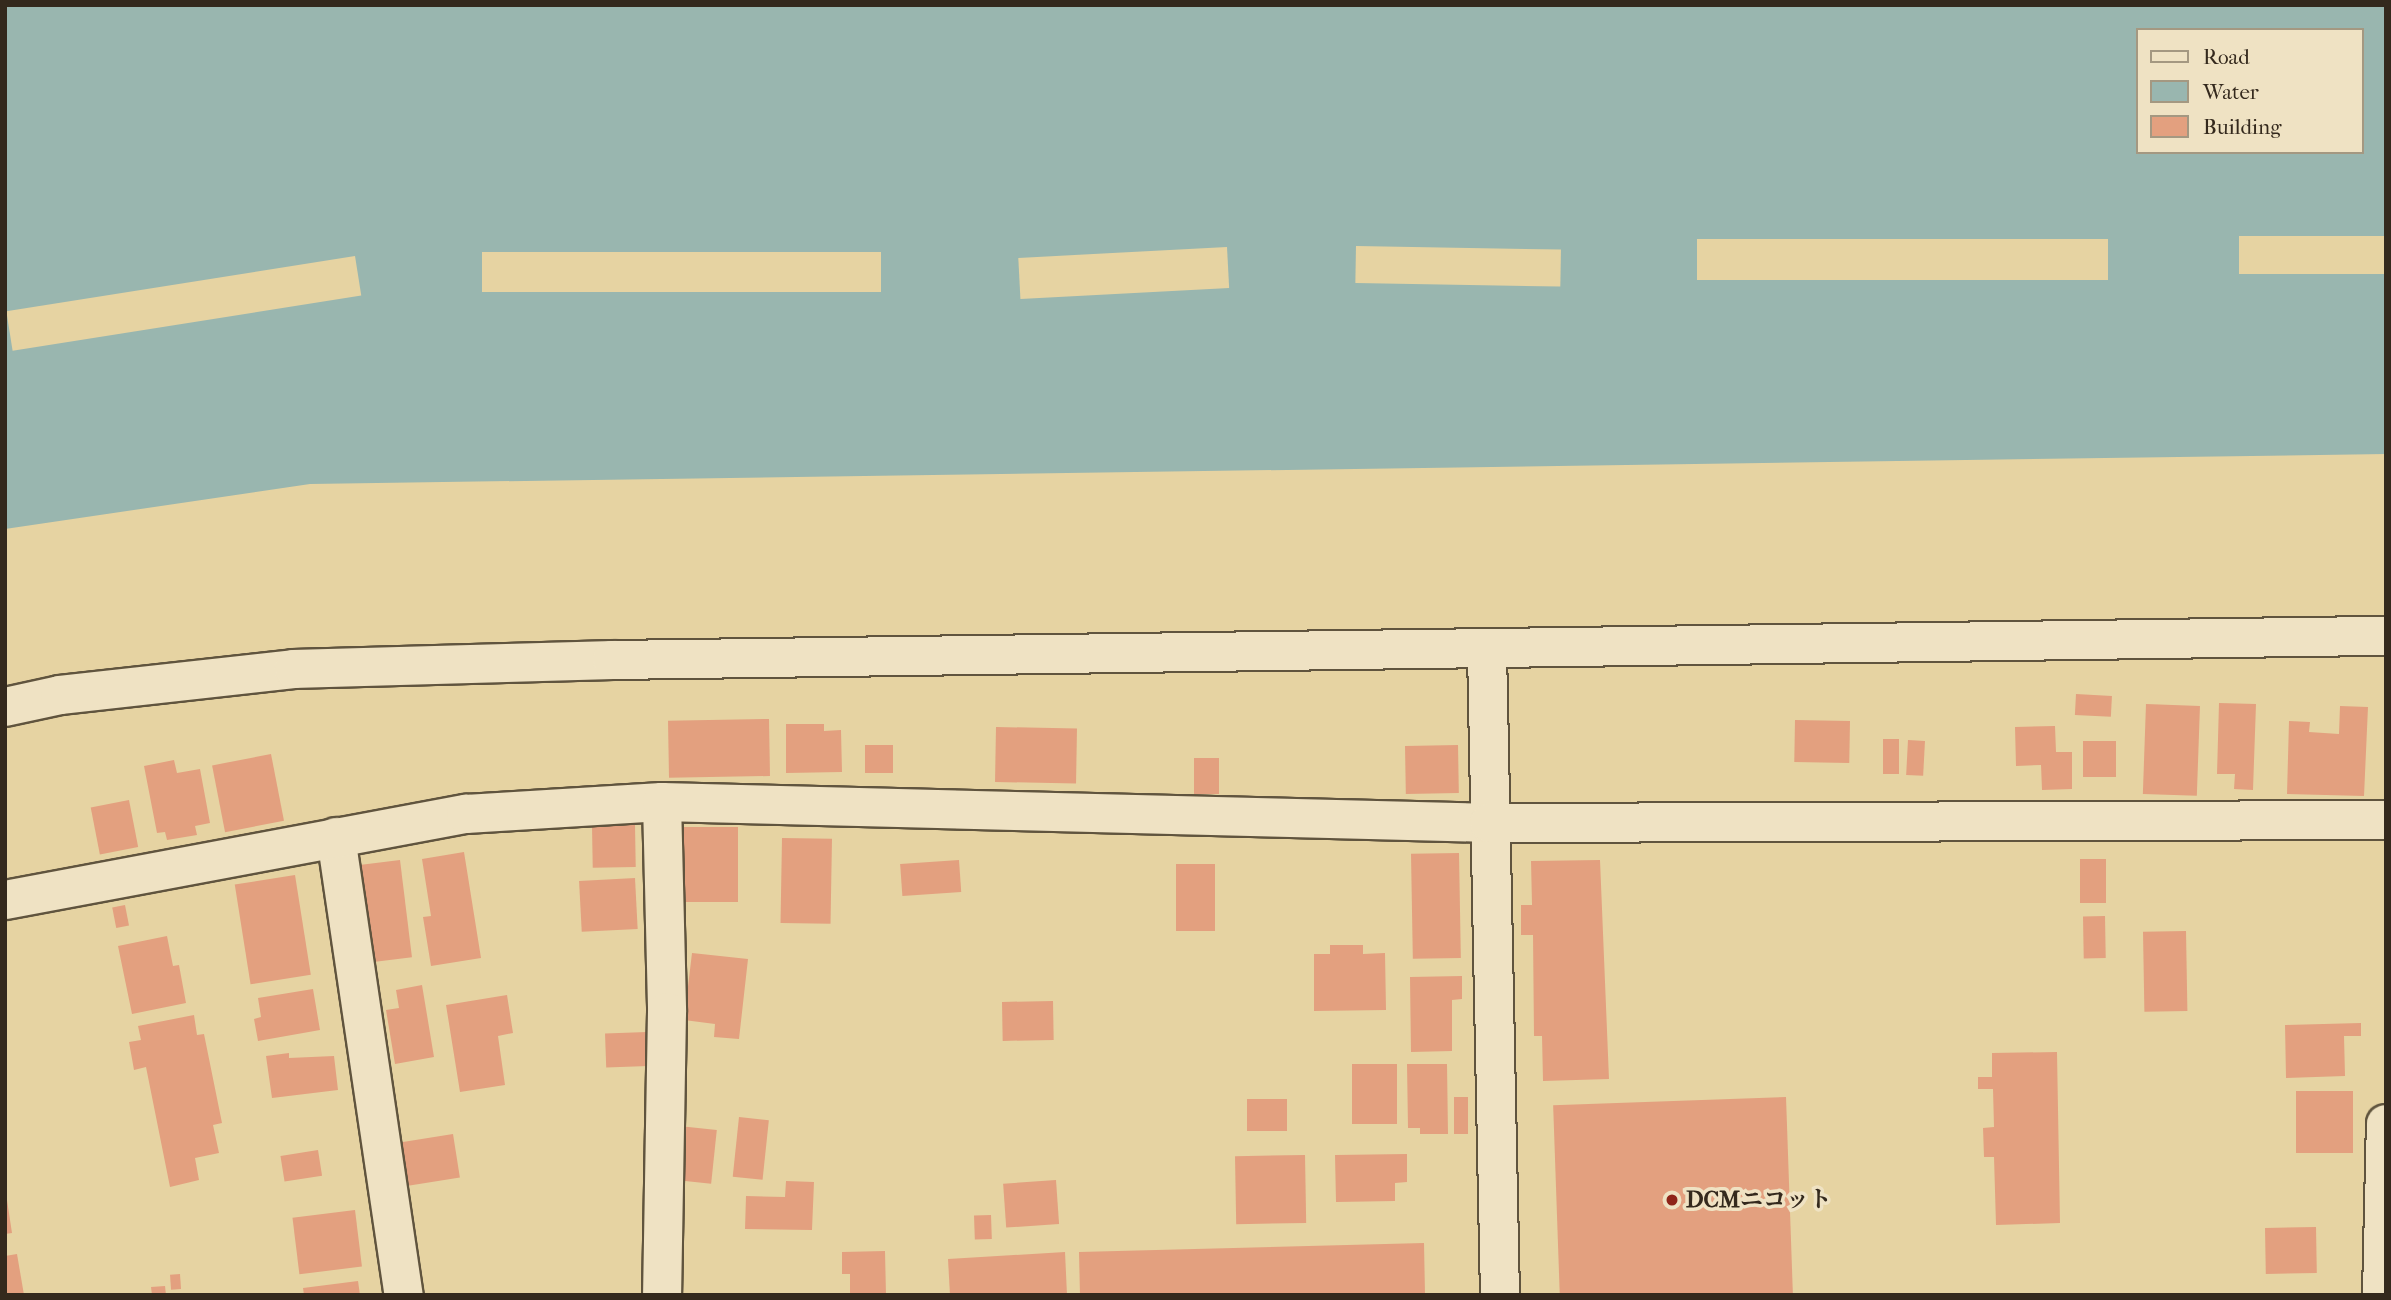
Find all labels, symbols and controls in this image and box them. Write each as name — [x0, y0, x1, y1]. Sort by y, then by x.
legend — [2136, 28, 2363, 154]
text: Road — [2203, 45, 2250, 69]
text: Water — [2203, 80, 2259, 104]
text: Building — [2203, 115, 2281, 139]
place label: DCMニコット — [1686, 1186, 1832, 1214]
marker: DCMニコット — [1664, 1192, 1680, 1208]

